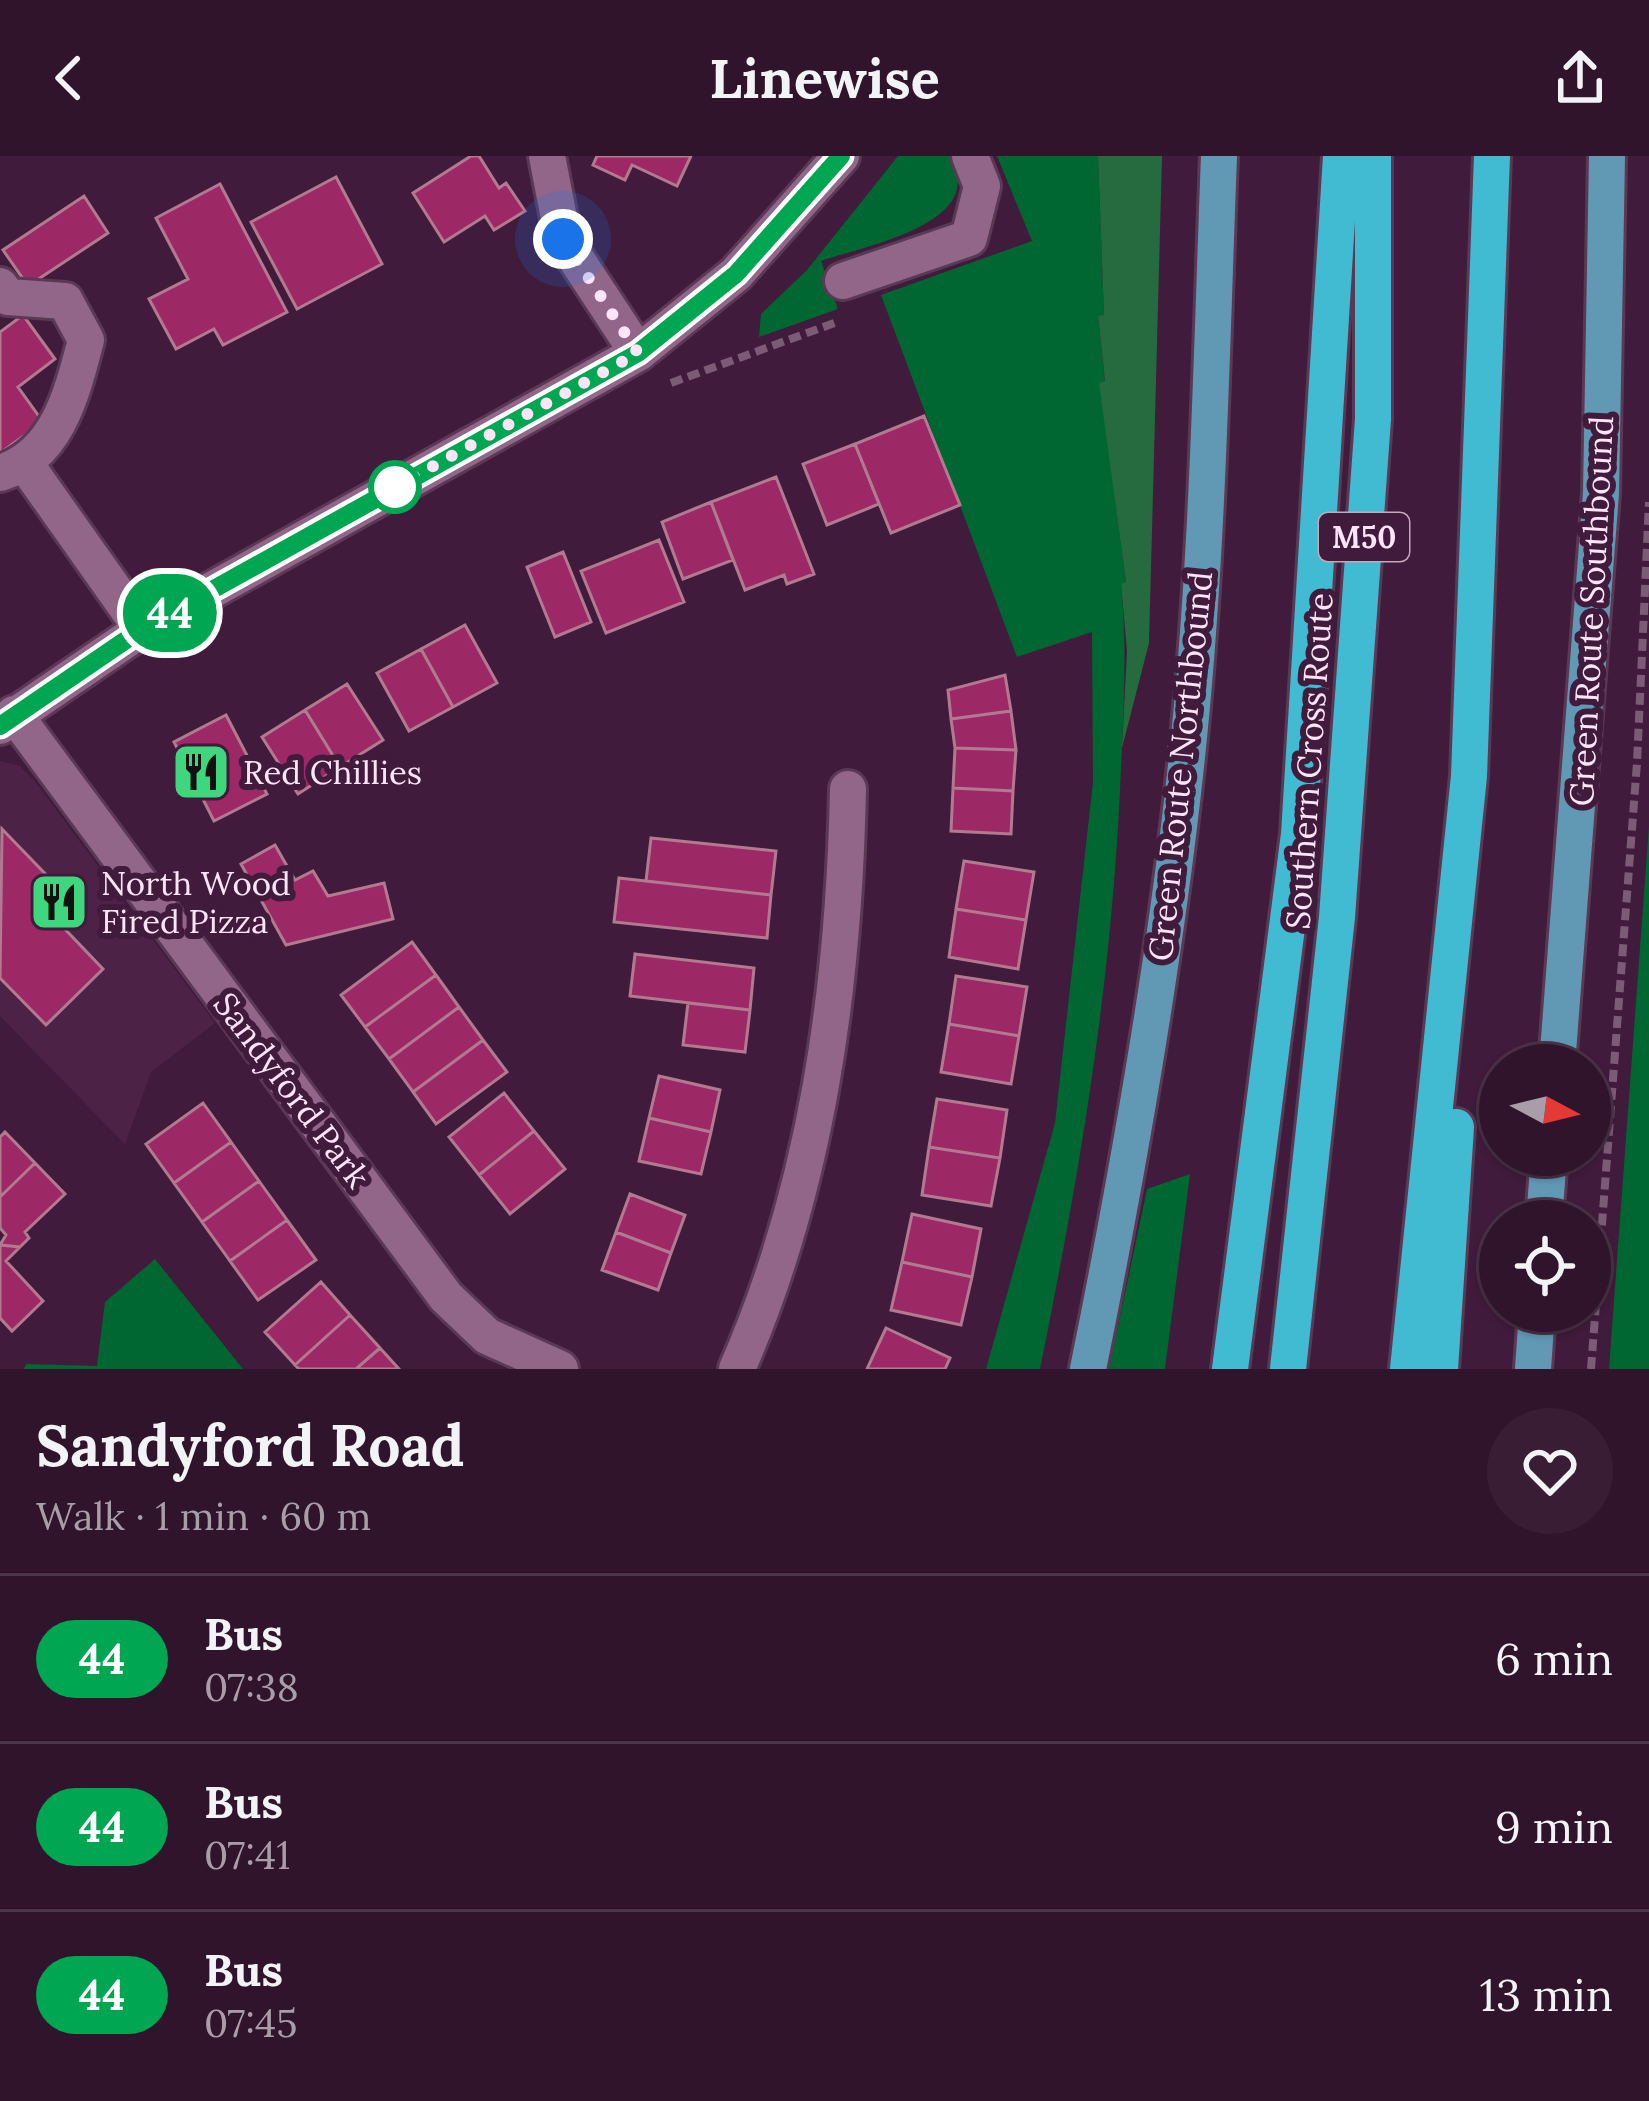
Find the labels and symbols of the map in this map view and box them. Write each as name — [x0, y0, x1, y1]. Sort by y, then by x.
your location — [533, 209, 593, 269]
street label: Green Route Southbound — [1560, 415, 1622, 807]
unlabelled marker — [370, 462, 420, 512]
road number: M50 — [1319, 513, 1409, 561]
street label: Green Route Northbound — [1139, 569, 1221, 963]
line badge: 44 — [116, 574, 224, 652]
street label: Southern Cross Route — [1276, 591, 1342, 931]
restaurant icon: Red Chillies — [170, 741, 232, 803]
place label: Red Chillies — [243, 751, 422, 793]
place label: North Wood Fired Pizza — [101, 862, 291, 942]
restaurant icon: North Wood Fired Pizza — [28, 871, 90, 933]
street label: Sandyford Park — [205, 984, 379, 1196]
north arrow — [1479, 1044, 1611, 1176]

